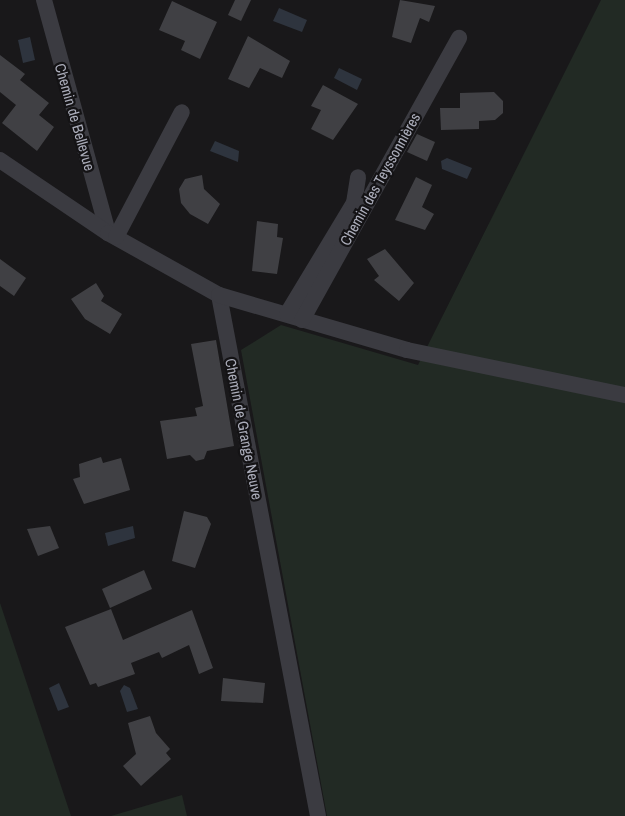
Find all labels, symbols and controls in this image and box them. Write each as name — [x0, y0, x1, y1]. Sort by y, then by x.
street label: Chemin de Bellevue — [51, 61, 99, 173]
street label: Chemin des Teyssonnières — [336, 109, 424, 249]
street label: Chemin de Grange Neuve — [221, 357, 267, 501]

